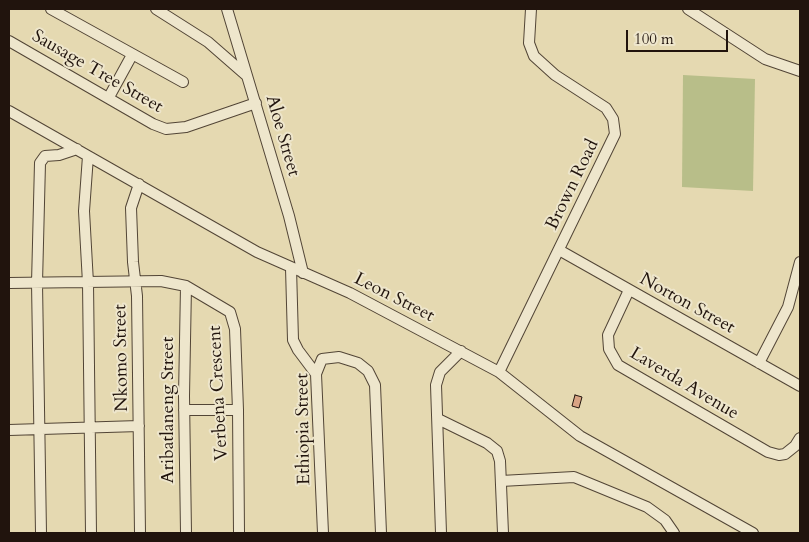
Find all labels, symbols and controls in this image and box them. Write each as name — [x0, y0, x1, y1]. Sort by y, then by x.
scale bar — [629, 20, 732, 52]
street label: Sausage Tree Street — [28, 26, 166, 118]
text: 100 m — [634, 29, 674, 49]
street label: Aloe Street — [260, 93, 304, 179]
street label: Brown Road — [542, 136, 604, 234]
street label: Leon Street — [350, 269, 438, 327]
street label: Norton Street — [636, 269, 738, 339]
street label: Nkomo Street — [110, 304, 134, 412]
street label: Verbena Crescent — [205, 325, 233, 461]
street label: Aribatlaneng Street — [158, 337, 180, 483]
street label: Laverda Avenue — [626, 343, 742, 425]
street label: Ethiopia Street — [292, 373, 316, 485]

